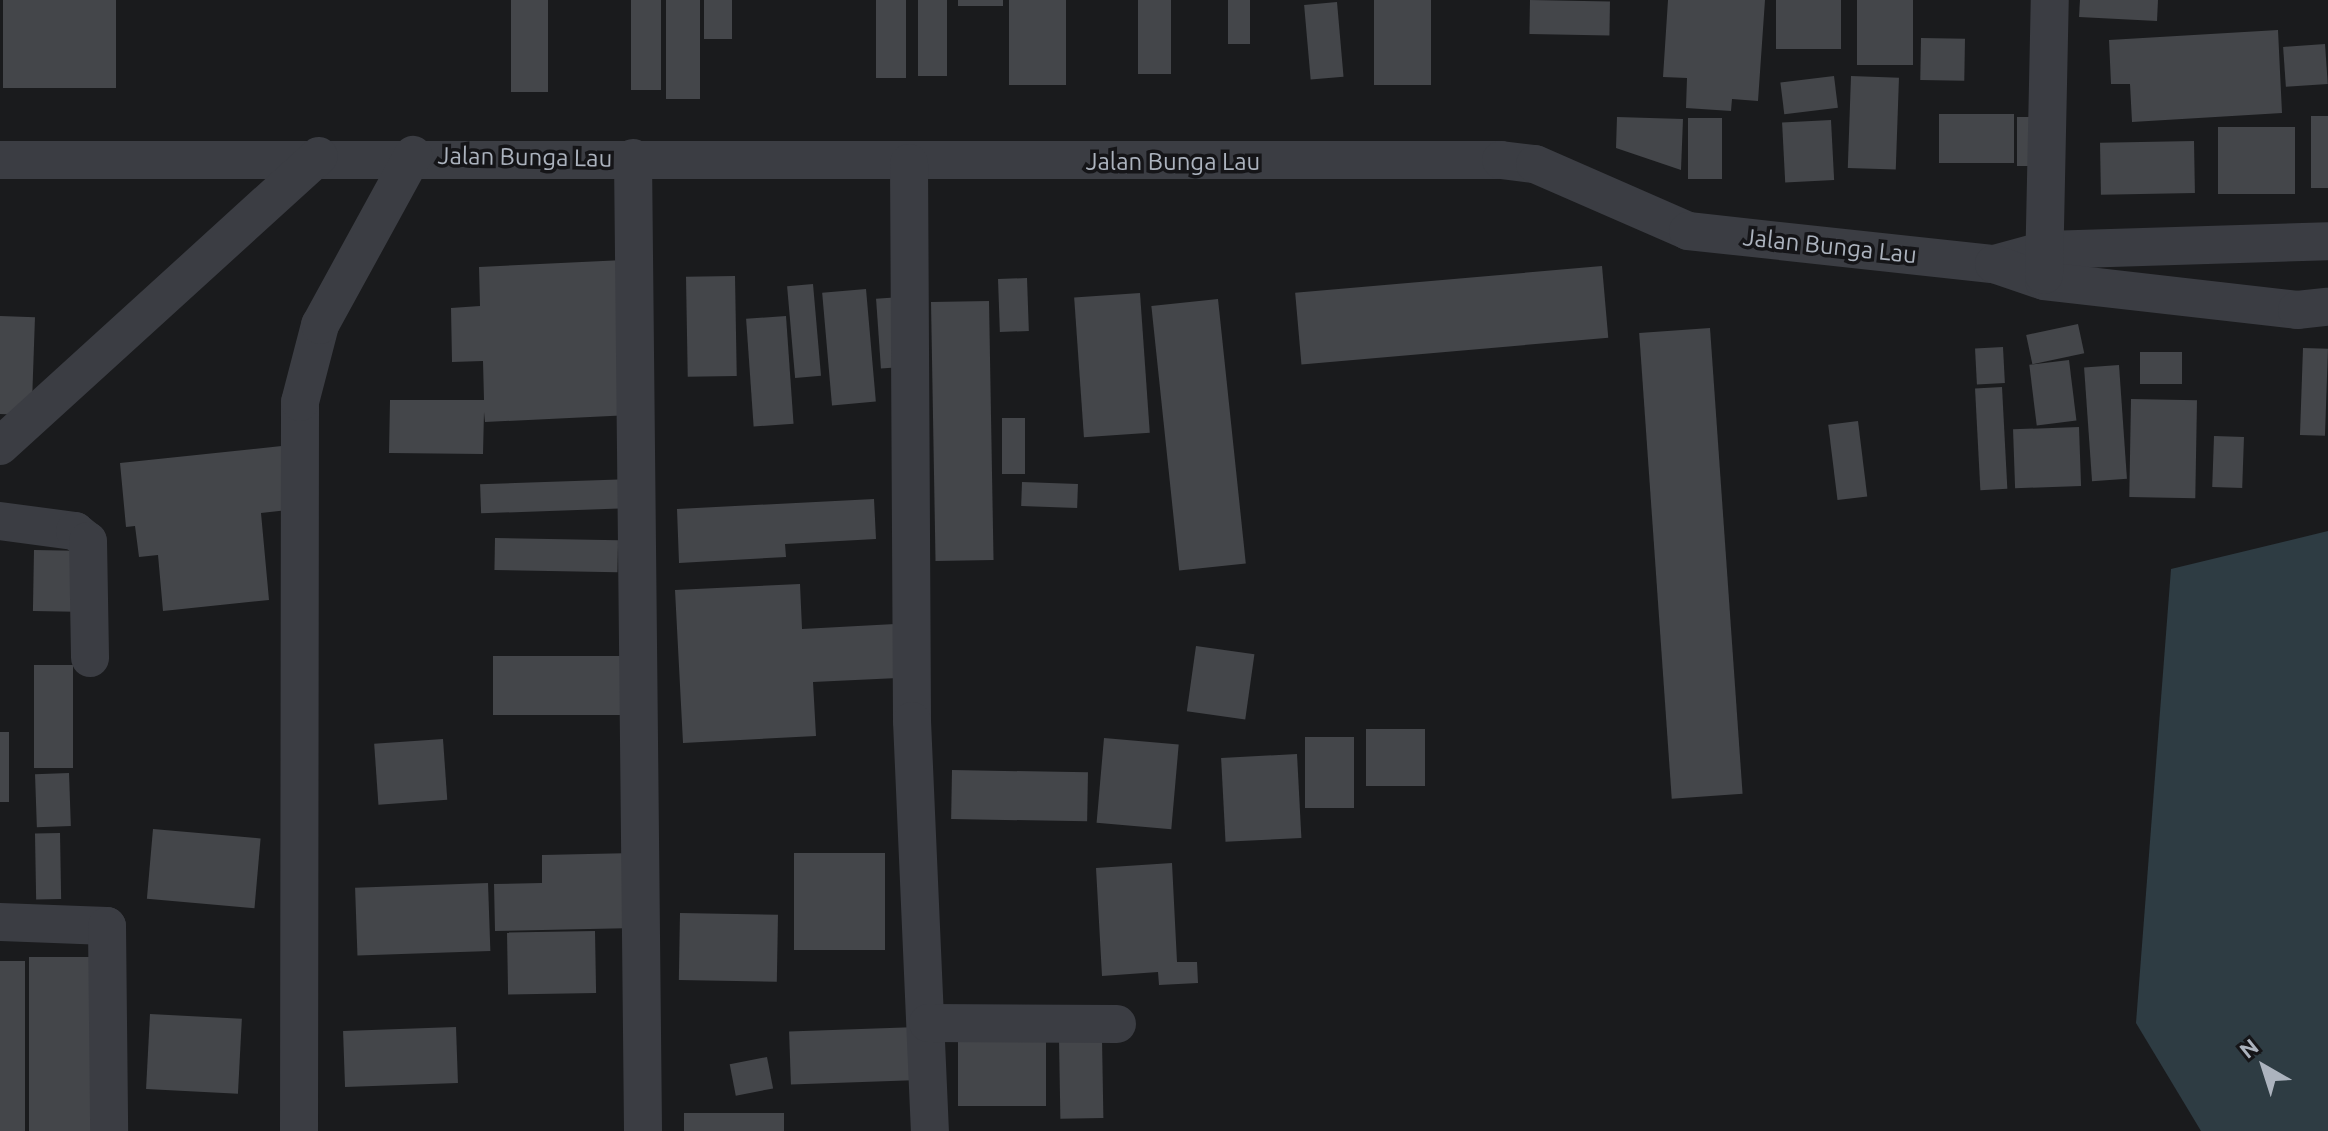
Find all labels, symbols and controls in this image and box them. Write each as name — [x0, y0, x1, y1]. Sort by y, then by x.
street label: Jalan Bunga Lau — [437, 141, 613, 173]
street label: Jalan Bunga Lau — [1086, 148, 1260, 176]
street label: Jalan Bunga Lau — [1742, 223, 1918, 269]
north arrow — [2224, 1027, 2304, 1107]
text: N — [2234, 1033, 2263, 1063]

